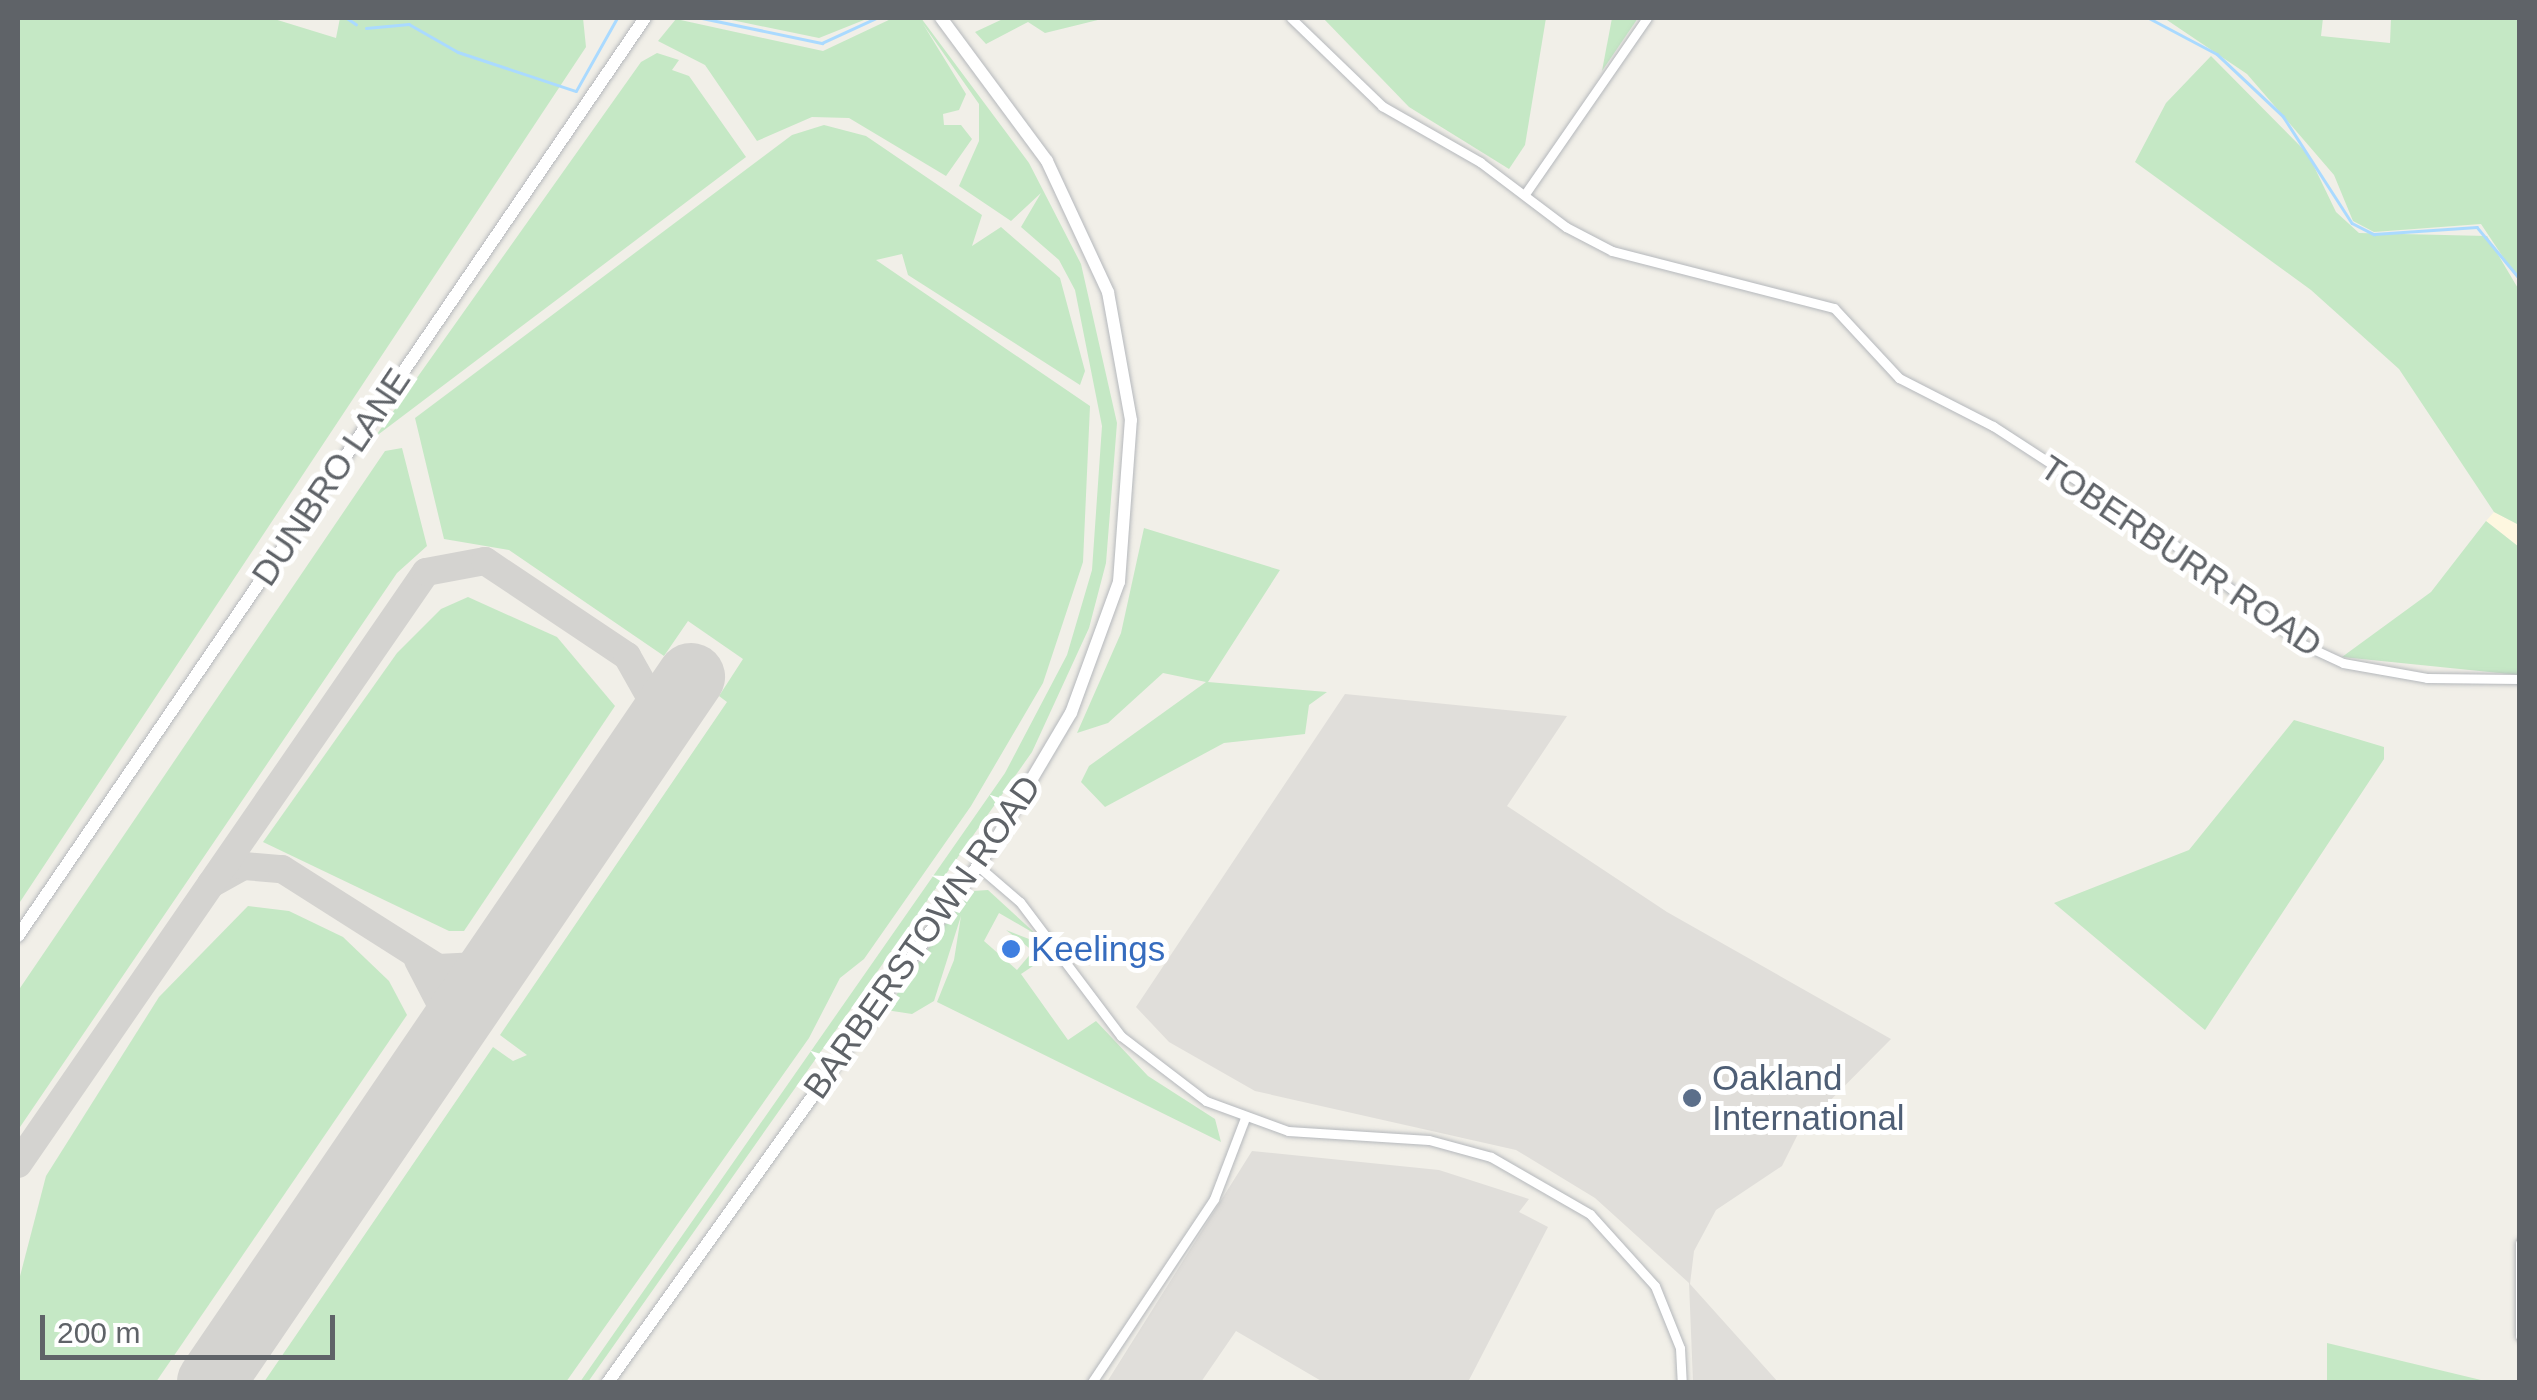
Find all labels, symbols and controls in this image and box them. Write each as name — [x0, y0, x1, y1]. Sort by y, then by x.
street label: DUNBRO LANE — [243, 360, 419, 594]
street label: TOBERBURR ROAD — [2032, 446, 2330, 666]
street label: BARBERSTOWN ROAD — [795, 768, 1049, 1106]
place label: Keelings — [1031, 928, 1165, 970]
marker: Keelings — [1000, 938, 1022, 960]
place label: Oakland International — [1712, 1057, 1905, 1139]
marker: Oakland International — [1681, 1087, 1703, 1109]
scale bar — [45, 1295, 340, 1357]
text: 200 m — [57, 1316, 140, 1349]

